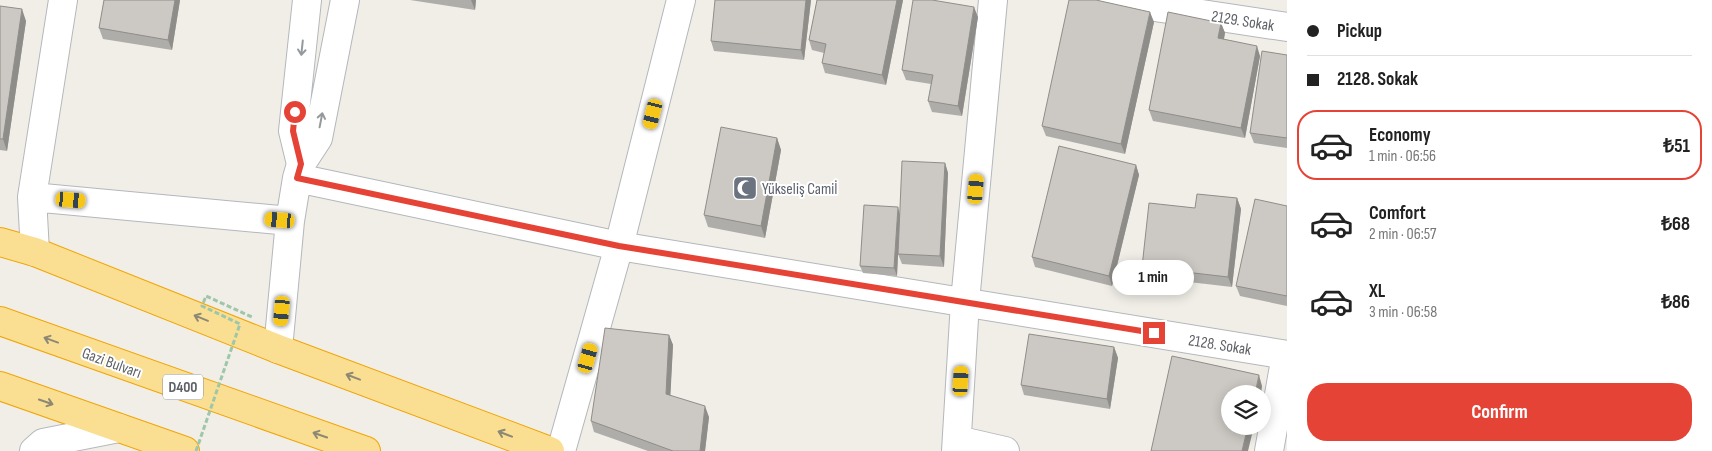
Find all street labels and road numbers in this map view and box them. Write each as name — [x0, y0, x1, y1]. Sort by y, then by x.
street label: 2129. Sokak — [1210, 7, 1275, 36]
street label: 2128. Sokak — [1187, 331, 1253, 360]
street label: Gazi Bulvarı — [79, 344, 144, 383]
road number: D400 — [163, 374, 203, 400]

